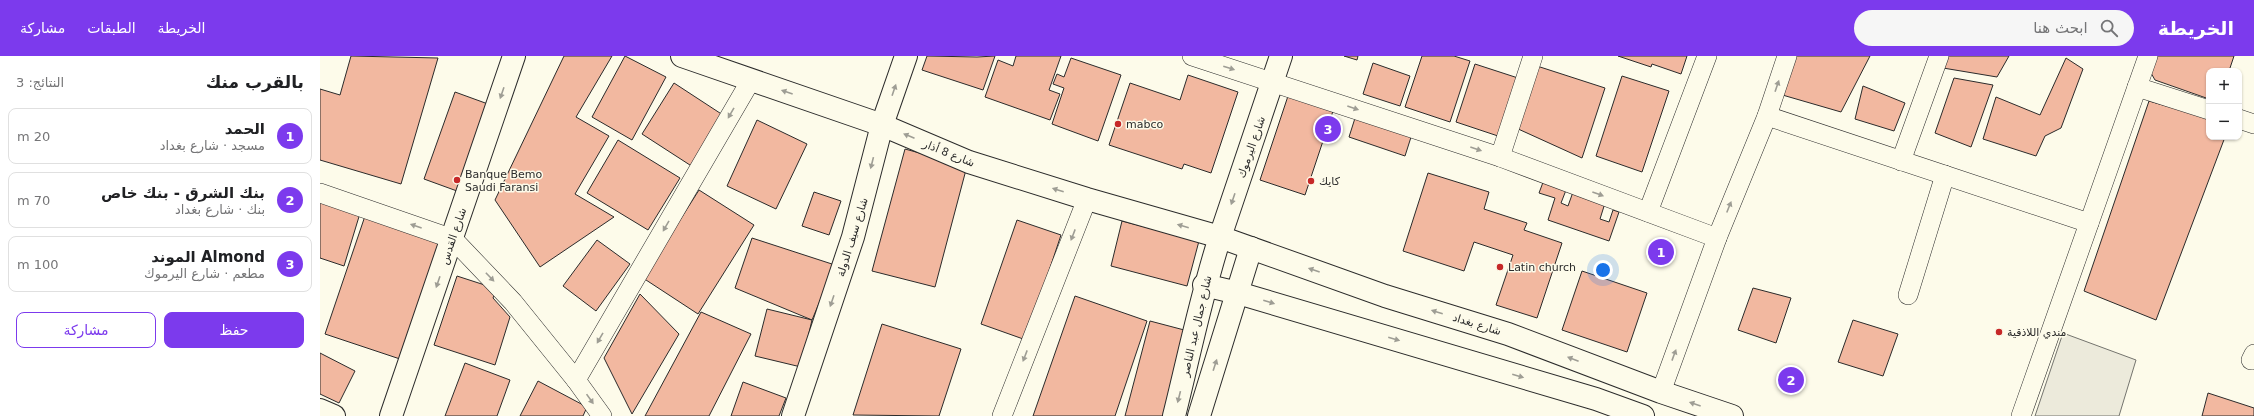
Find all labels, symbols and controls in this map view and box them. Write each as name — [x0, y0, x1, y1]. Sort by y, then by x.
search box — [1854, 10, 2134, 46]
icon: search — [2098, 17, 2120, 39]
text: الخريطة — [2158, 17, 2234, 39]
text: ابحث هنا — [2033, 19, 2088, 37]
text: مشاركة — [20, 20, 65, 36]
text: الطبقات — [87, 20, 136, 36]
text: الخريطة — [158, 20, 205, 36]
one-way arrow — [1224, 65, 1236, 71]
map controls — [2206, 68, 2242, 140]
button: + — [2206, 68, 2242, 104]
text: بالقرب منك — [206, 72, 304, 92]
text: النتائج: 3 — [16, 75, 64, 90]
one-way arrow — [1774, 80, 1780, 92]
one-way arrow — [892, 84, 898, 96]
one-way arrow — [498, 87, 504, 99]
one-way arrow — [781, 89, 793, 95]
button: − — [2206, 104, 2242, 140]
one-way arrow — [1347, 105, 1359, 111]
one-way arrow — [728, 107, 735, 119]
pin: 3 — [1315, 114, 1341, 144]
street label: شارع اليرموك — [1235, 115, 1268, 180]
place label: mabco — [1126, 118, 1163, 131]
marker: mabco — [1113, 119, 1123, 129]
text: الحمد — [225, 120, 265, 138]
text: 20 m — [17, 129, 50, 144]
text: 1 — [285, 129, 295, 144]
one-way arrow — [903, 133, 915, 139]
street label: شارع 8 أذار — [920, 136, 977, 170]
text: مسجد · شارع بغداد — [160, 138, 265, 153]
one-way arrow — [1471, 146, 1483, 152]
one-way arrow — [869, 156, 875, 169]
place label: Banque Bemo Saudi Faransi — [465, 168, 543, 194]
marker: Banque Bemo Saudi Faransi — [452, 175, 462, 185]
place label: كايك — [1319, 175, 1341, 188]
marker: كايك — [1306, 176, 1316, 186]
text: بنك الشرق - بنك خاص — [101, 184, 265, 202]
one-way arrow — [1051, 187, 1063, 193]
one-way arrow — [1593, 191, 1605, 197]
text: 70 m — [17, 193, 50, 208]
text: 2 — [285, 193, 295, 208]
one-way arrow — [1230, 194, 1236, 206]
street label: شارع سيف الدولة — [834, 196, 871, 278]
one-way arrow — [1727, 201, 1733, 213]
text: بنك · شارع بغداد — [175, 202, 265, 217]
street label: شارع القدس — [438, 206, 469, 266]
one-way arrow — [663, 220, 670, 232]
one-way arrow — [409, 223, 421, 229]
one-way arrow — [1176, 223, 1188, 229]
one-way arrow — [1069, 230, 1075, 242]
pin: 1 — [1648, 237, 1674, 267]
text: Almond الموند — [151, 248, 265, 266]
text: 100 m — [17, 257, 59, 272]
text: 3 — [285, 257, 295, 272]
your location — [1593, 260, 1613, 280]
place label: Latin church — [1508, 261, 1576, 274]
marker: Latin church — [1495, 262, 1505, 272]
text: مطعم · شارع اليرموك — [144, 266, 265, 281]
one-way arrow — [1307, 267, 1319, 273]
one-way arrow — [485, 272, 494, 282]
street label: شارع جمال عبد الناصر — [1178, 274, 1214, 379]
one-way arrow — [434, 277, 440, 289]
one-way arrow — [829, 295, 835, 307]
one-way arrow — [1263, 299, 1275, 305]
one-way arrow — [1431, 309, 1443, 315]
street label: شارع بغداد — [1451, 311, 1503, 338]
button: مشاركة — [16, 312, 156, 348]
button: حفظ — [164, 312, 304, 348]
place label: مندي اللاذقية — [2007, 326, 2067, 339]
marker: مندي اللاذقية — [1994, 327, 2004, 337]
one-way arrow — [597, 332, 604, 344]
one-way arrow — [1388, 336, 1400, 342]
one-way arrow — [1672, 349, 1678, 361]
one-way arrow — [1022, 351, 1028, 363]
one-way arrow — [1567, 355, 1579, 361]
one-way arrow — [1212, 359, 1218, 371]
pin: 2 — [1778, 365, 1804, 395]
one-way arrow — [1513, 373, 1525, 379]
one-way arrow — [1175, 390, 1181, 403]
one-way arrow — [586, 394, 594, 404]
one-way arrow — [1689, 400, 1701, 406]

